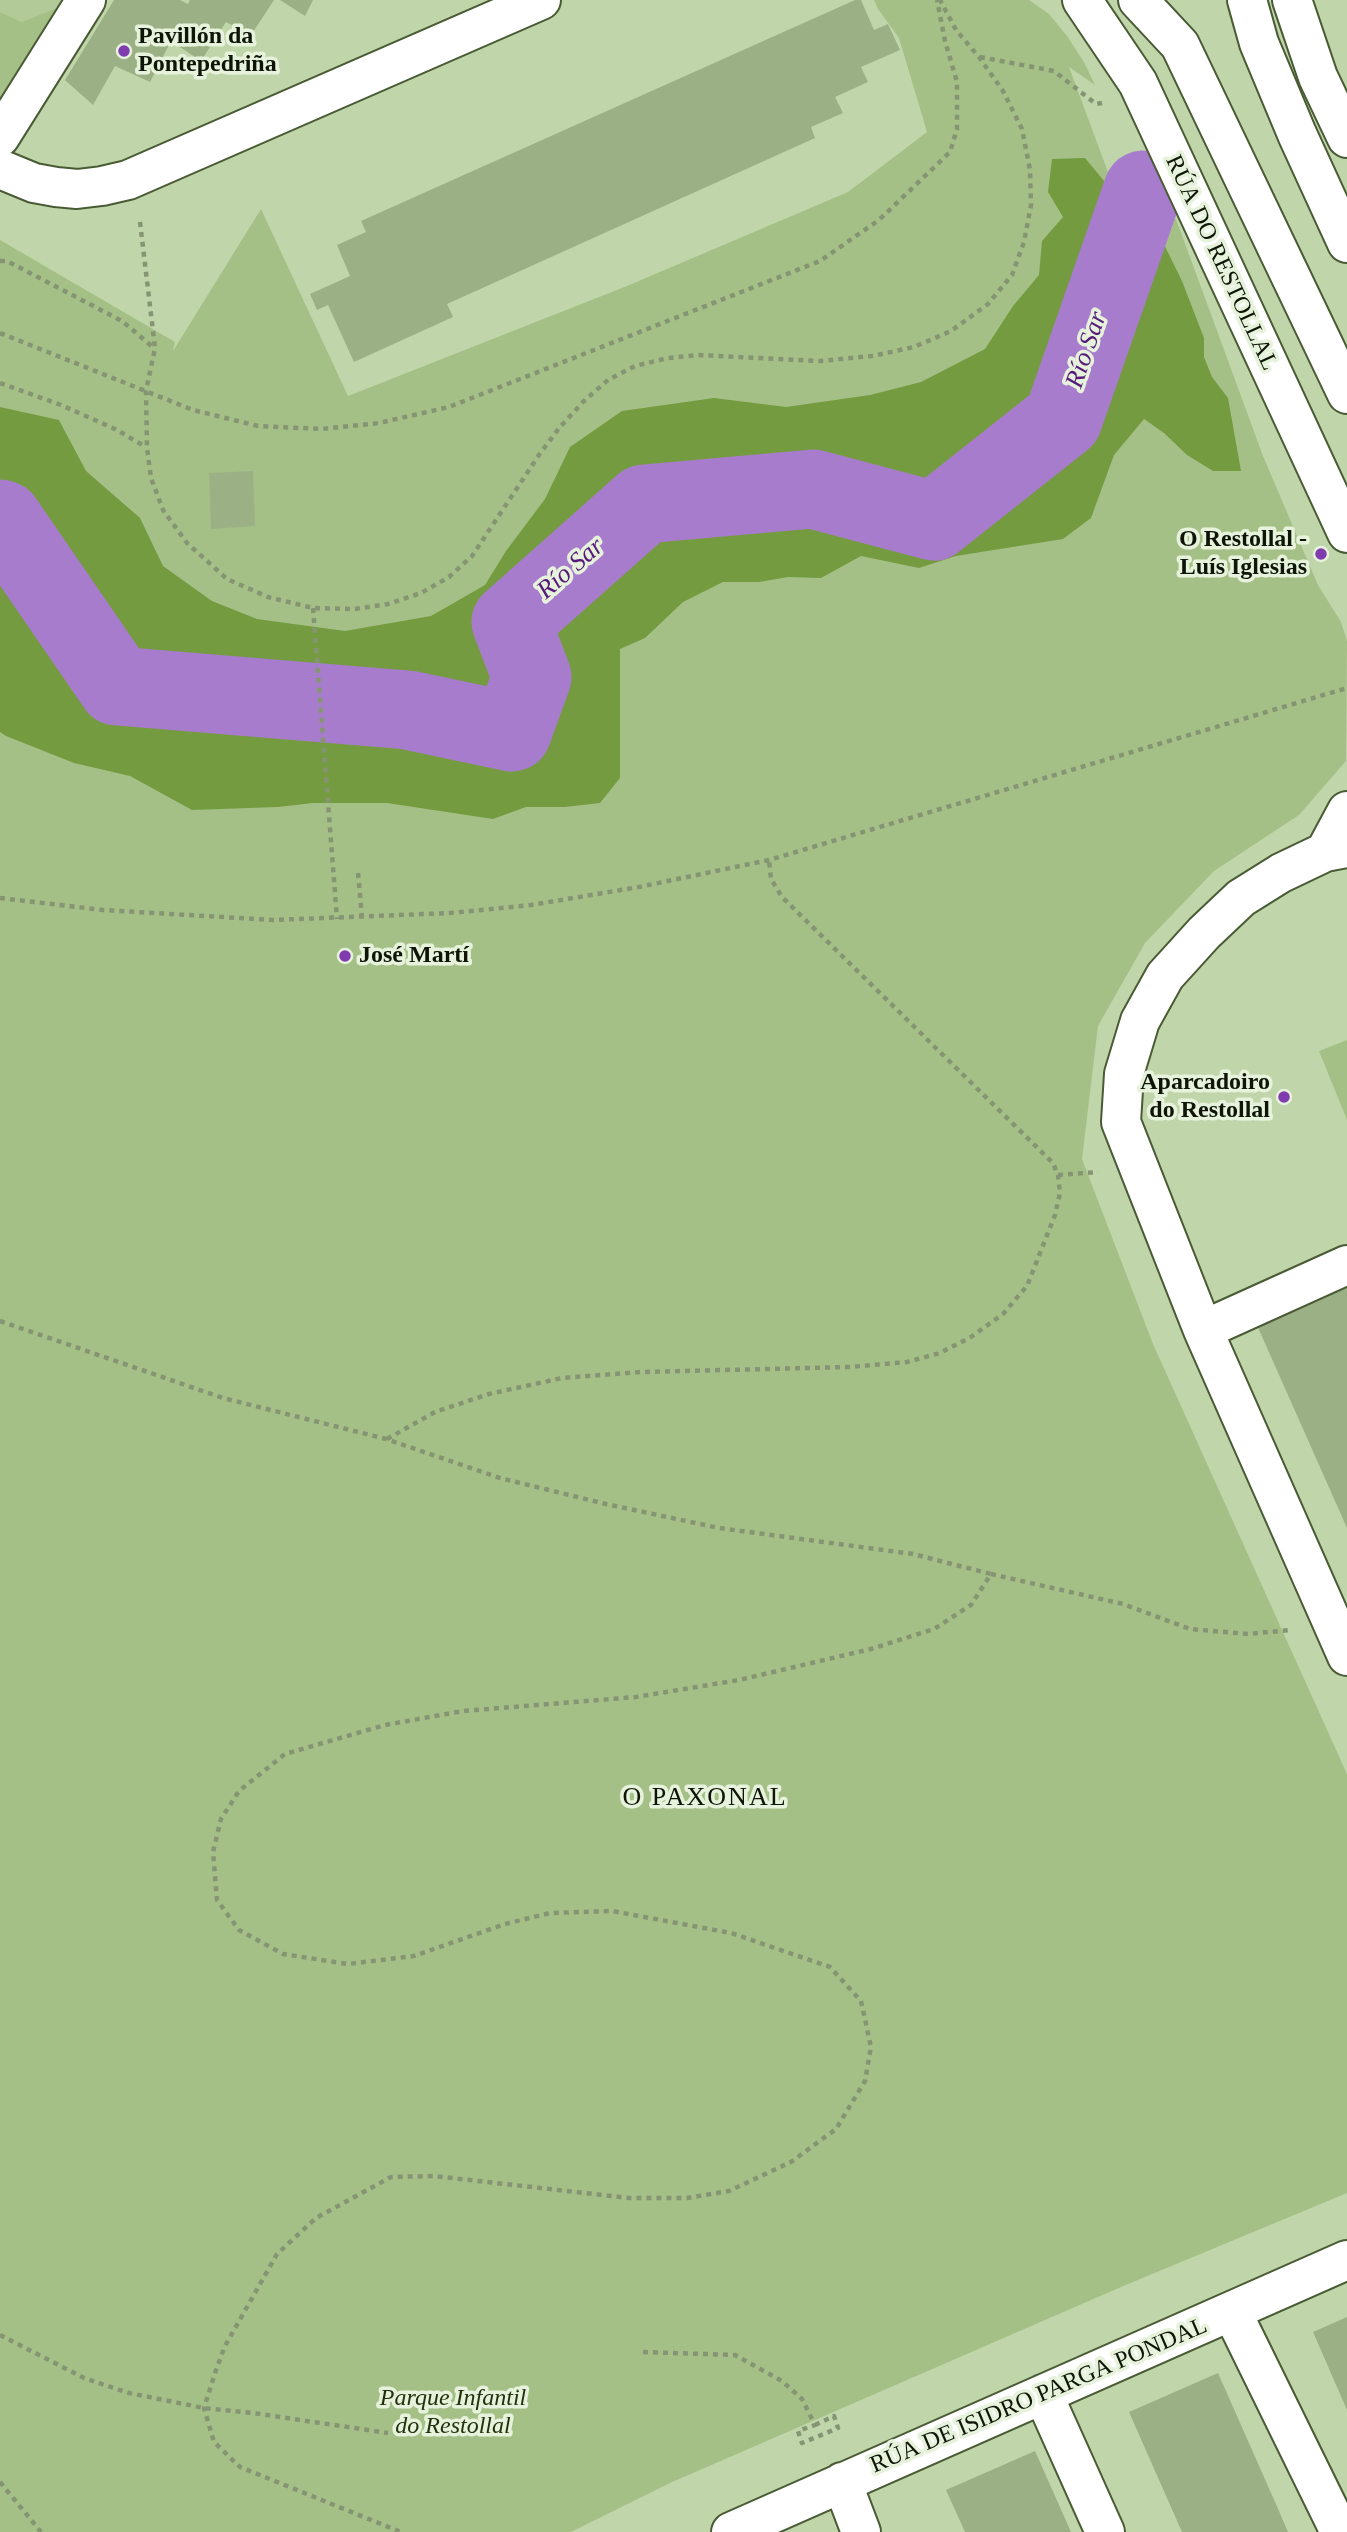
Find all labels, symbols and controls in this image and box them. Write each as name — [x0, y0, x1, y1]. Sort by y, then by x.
place label: Pavillón da Pontepedriña — [138, 23, 277, 79]
marker: Pavillón da Pontepedriña — [116, 43, 132, 59]
street label: RÚA DO RESTOLLAL — [1158, 151, 1284, 375]
water label: Río Sar — [1059, 308, 1115, 392]
place label: O Restollal - Luís Iglesias — [1179, 526, 1307, 582]
water label: Río Sar — [531, 531, 611, 607]
marker: O Restollal - Luís Iglesias — [1313, 546, 1329, 562]
place label: José Martí — [359, 942, 469, 970]
marker: José Martí — [337, 948, 353, 964]
place label: Aparcadoiro do Restollal — [1140, 1069, 1270, 1125]
marker: Aparcadoiro do Restollal — [1276, 1089, 1292, 1105]
district label: O PAXONAL — [624, 1782, 786, 1814]
street label: RÚA DE ISIDRO PARGA PONDAL — [866, 2312, 1212, 2480]
park label: Parque Infantil do Restollal — [380, 2385, 526, 2441]

